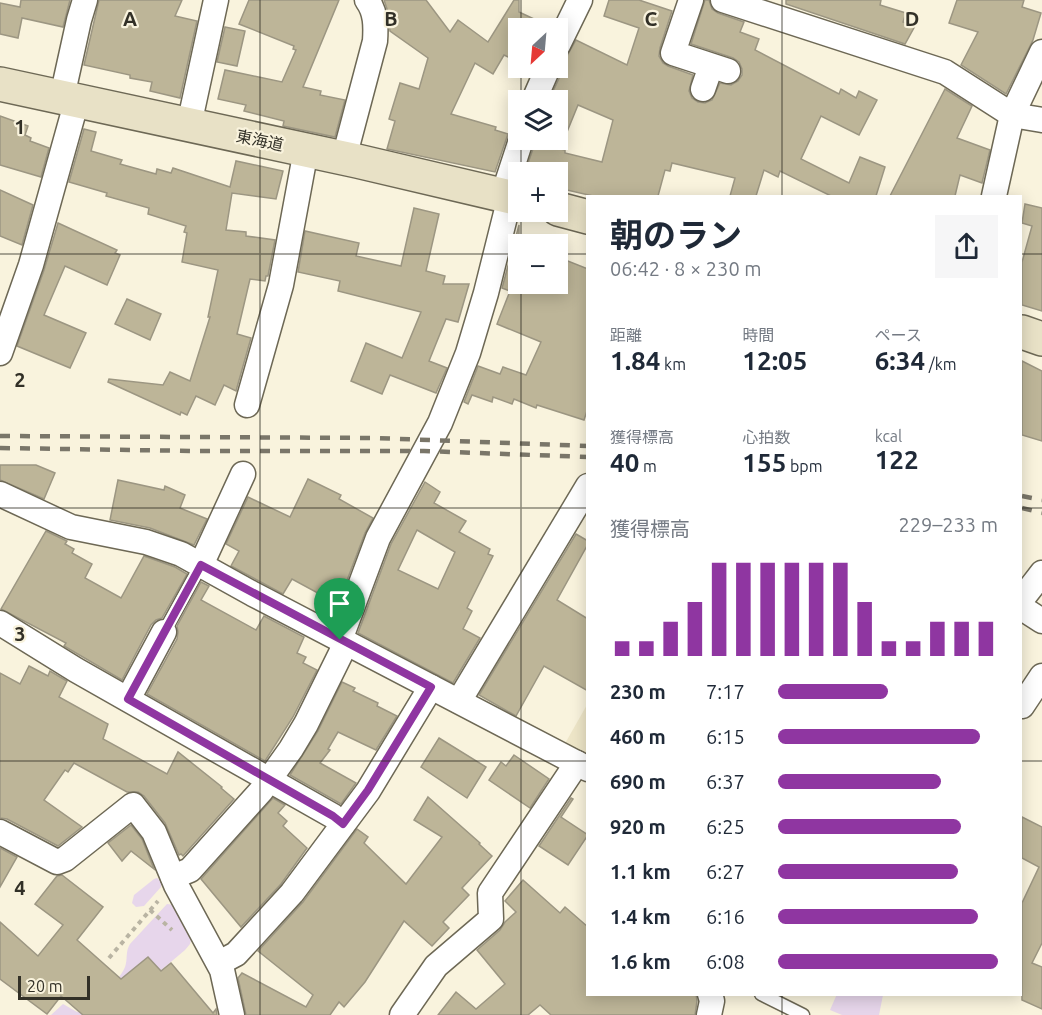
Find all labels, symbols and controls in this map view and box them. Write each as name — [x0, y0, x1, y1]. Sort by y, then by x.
text: A — [123, 7, 137, 30]
text: B — [384, 7, 398, 30]
text: C — [645, 7, 658, 30]
text: D — [905, 7, 919, 30]
north arrow — [508, 18, 568, 78]
map controls — [508, 18, 568, 294]
button: layers — [508, 90, 568, 150]
text: 1 — [14, 115, 26, 138]
street label: 東海道 — [235, 126, 285, 154]
button: + — [508, 162, 568, 222]
button: share — [935, 215, 998, 278]
text: 朝のラン — [610, 216, 742, 253]
button: − — [508, 234, 568, 294]
text: 06:42 · 8 × 230 m — [610, 257, 762, 280]
text: 距離 — [610, 326, 642, 344]
text: 時間 — [742, 326, 774, 344]
text: ペース — [875, 326, 922, 344]
text: 1.84 — [610, 346, 660, 375]
text: 12:05 — [742, 346, 807, 375]
text: 6:34 — [875, 346, 925, 375]
text: km — [660, 355, 686, 373]
text: /km — [925, 355, 957, 373]
text: 2 — [14, 368, 26, 391]
text: kcal — [875, 427, 902, 445]
text: 獲得標高 — [610, 428, 674, 446]
text: 心拍数 — [742, 428, 790, 446]
text: 122 — [875, 445, 919, 474]
text: 40 — [610, 448, 639, 477]
text: 155 — [742, 448, 786, 477]
text: m — [639, 457, 657, 475]
text: bpm — [786, 457, 823, 475]
text: 229–233 m — [899, 513, 998, 536]
text: 獲得標高 — [610, 517, 690, 540]
pin — [314, 578, 365, 640]
icon: arrive — [323, 587, 356, 620]
text: 3 — [14, 622, 26, 645]
text: 230 m — [610, 680, 666, 703]
text: 7:17 — [706, 680, 745, 703]
text: 460 m — [610, 725, 666, 748]
text: 6:15 — [706, 725, 745, 748]
text: 690 m — [610, 770, 666, 793]
text: 6:37 — [706, 770, 745, 793]
text: 920 m — [610, 815, 666, 838]
text: 6:25 — [706, 815, 745, 838]
text: 1.1 km — [610, 860, 671, 883]
text: 6:27 — [706, 860, 745, 883]
text: 4 — [14, 876, 26, 899]
text: 1.4 km — [610, 905, 671, 928]
text: 6:16 — [706, 905, 745, 928]
text: 1.6 km — [610, 950, 671, 973]
text: 6:08 — [706, 950, 745, 973]
scale bar — [18, 973, 90, 1000]
text: 20 m — [27, 977, 63, 995]

